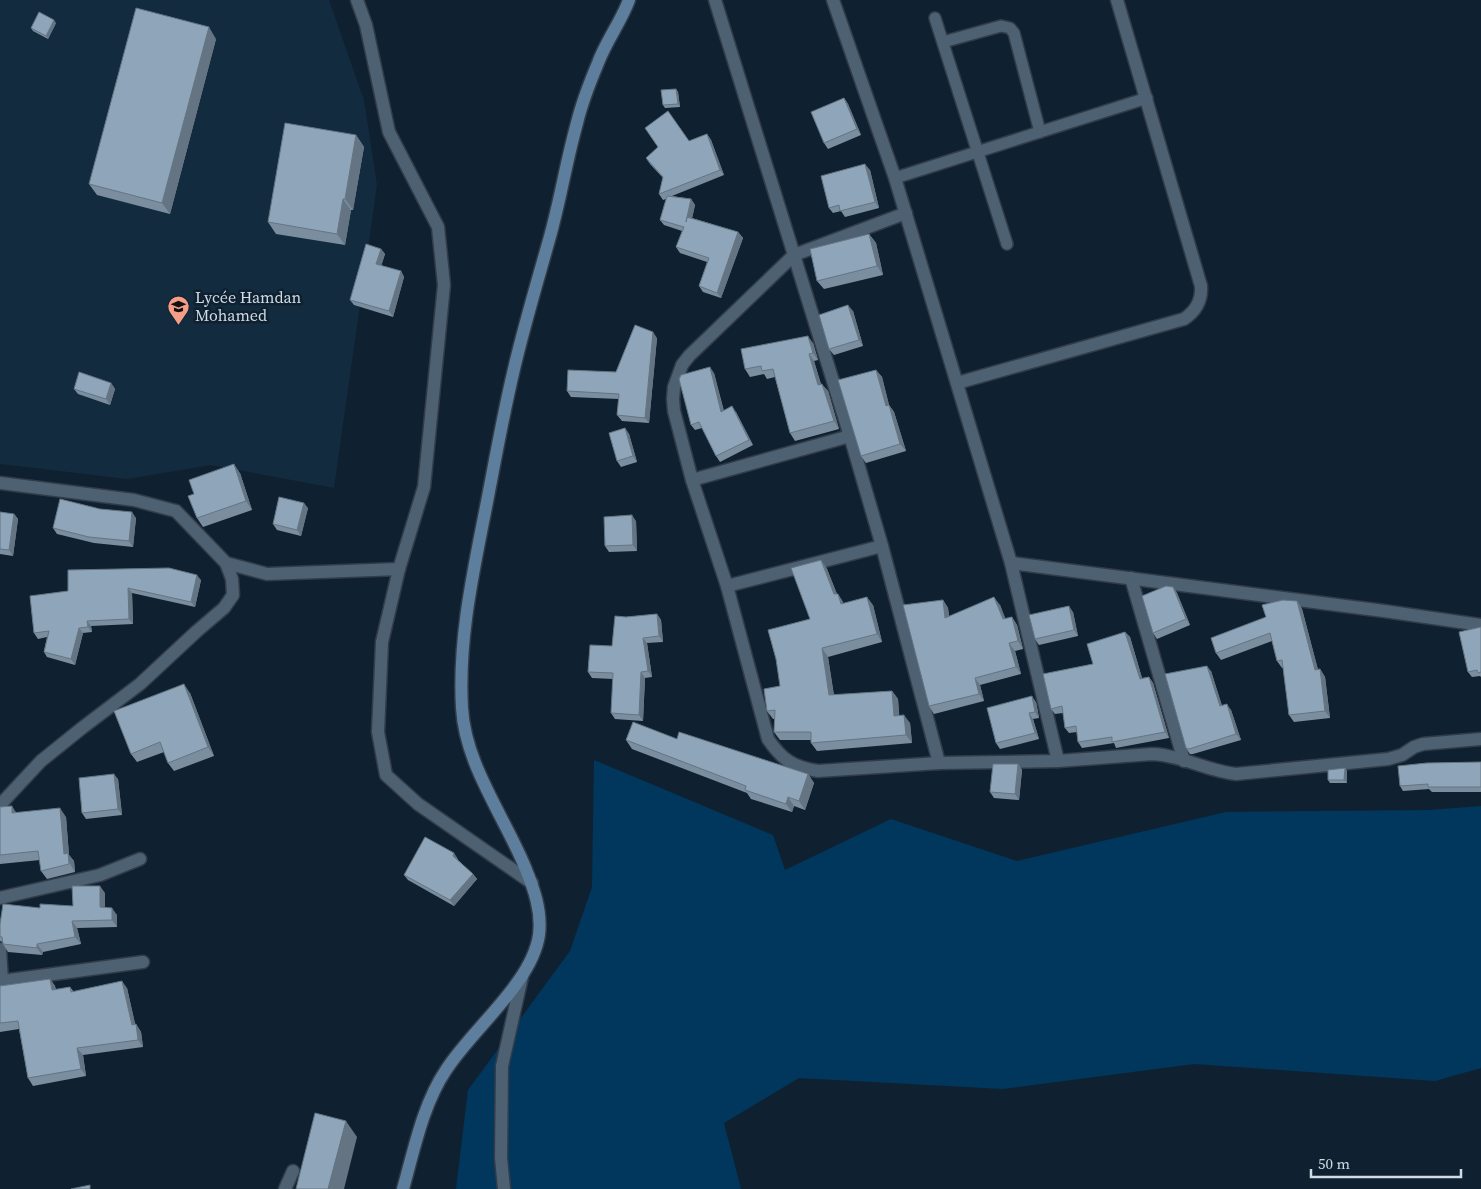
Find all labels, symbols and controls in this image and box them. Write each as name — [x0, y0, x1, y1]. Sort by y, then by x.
place label: Lycée Hamdan Mohamed — [195, 286, 302, 326]
school or university icon: Lycée Hamdan Mohamed — [167, 294, 191, 325]
scale bar — [1311, 1146, 1461, 1178]
text: 50 m — [1318, 1153, 1350, 1174]

